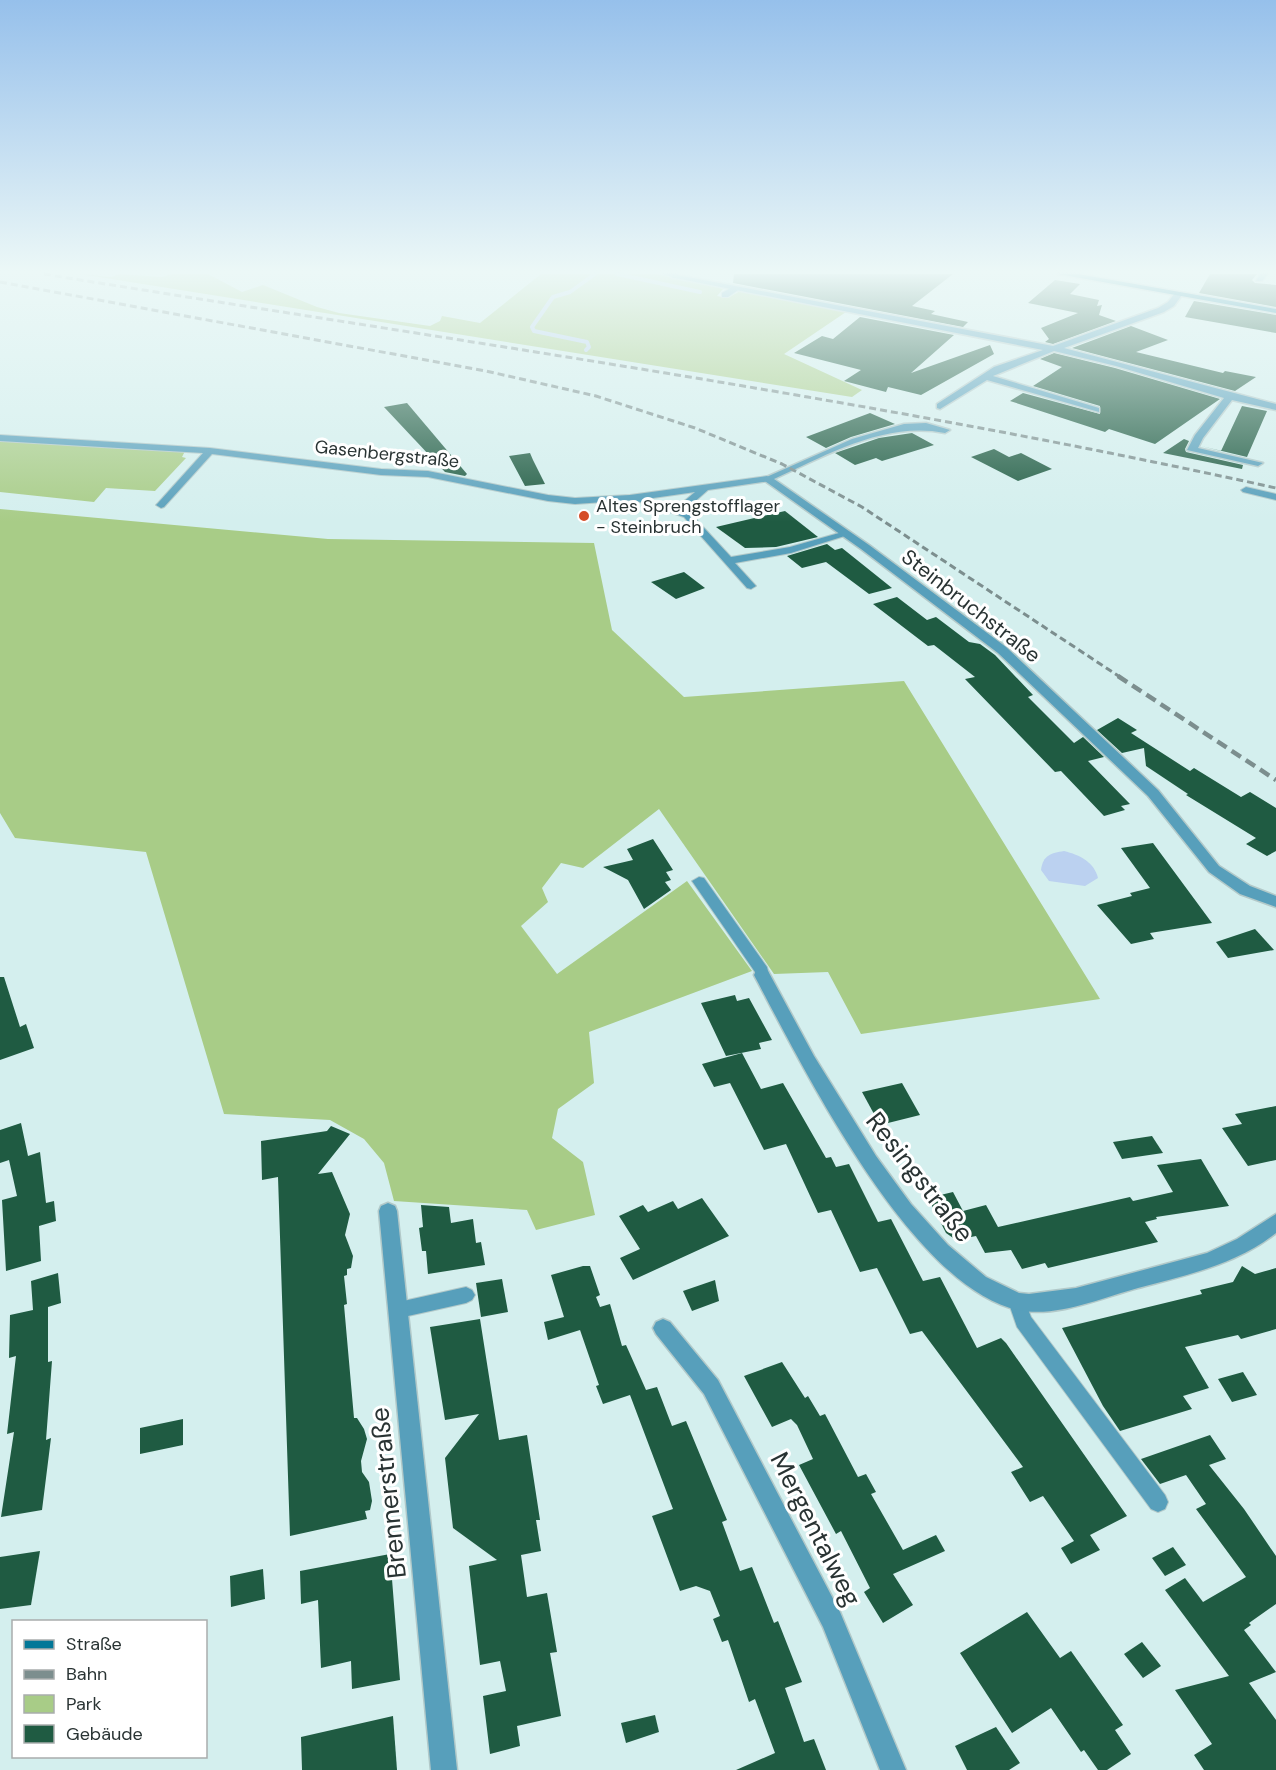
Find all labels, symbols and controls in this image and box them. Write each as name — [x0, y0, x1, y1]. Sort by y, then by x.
street label: Gasenbergstraße — [314, 434, 460, 474]
place label: Altes Sprengstofflager - Steinbruch — [596, 494, 781, 539]
marker: Altes Sprengstofflager - Steinbruch — [577, 509, 591, 523]
street label: Steinbruchstraße — [896, 543, 1046, 669]
street label: Resingstraße — [859, 1105, 981, 1249]
street label: Brennerstraße — [362, 1406, 414, 1580]
street label: Mergentalweg — [763, 1446, 869, 1612]
legend — [12, 1620, 207, 1758]
text: Straße — [66, 1632, 122, 1656]
text: Bahn — [66, 1662, 107, 1686]
text: Park — [66, 1692, 102, 1716]
text: Gebäude — [66, 1722, 143, 1746]

